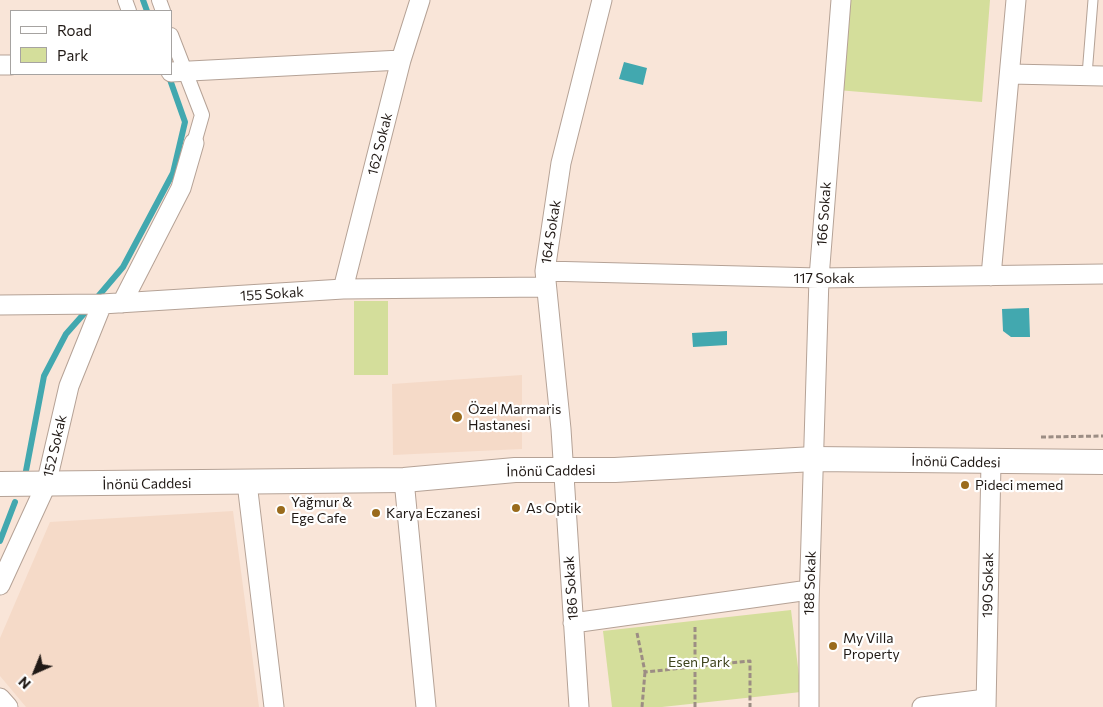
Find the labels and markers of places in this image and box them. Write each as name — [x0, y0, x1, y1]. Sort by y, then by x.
place label: Özel Marmaris Hastanesi — [468, 401, 561, 434]
marker: Özel Marmaris Hastanesi — [450, 410, 464, 424]
place label: Pideci memed — [975, 477, 1063, 493]
marker: Pideci memed — [959, 479, 971, 491]
place label: Yağmur & Ege Cafe — [291, 494, 352, 526]
place label: As Optik — [526, 500, 581, 516]
marker: As Optik — [510, 502, 522, 514]
marker: Yağmur & Ege Cafe — [275, 504, 287, 516]
place label: Karya Eczanesi — [386, 505, 480, 521]
marker: Karya Eczanesi — [370, 507, 382, 519]
place label: My Villa Property — [843, 630, 900, 662]
marker: My Villa Property — [827, 640, 839, 652]

